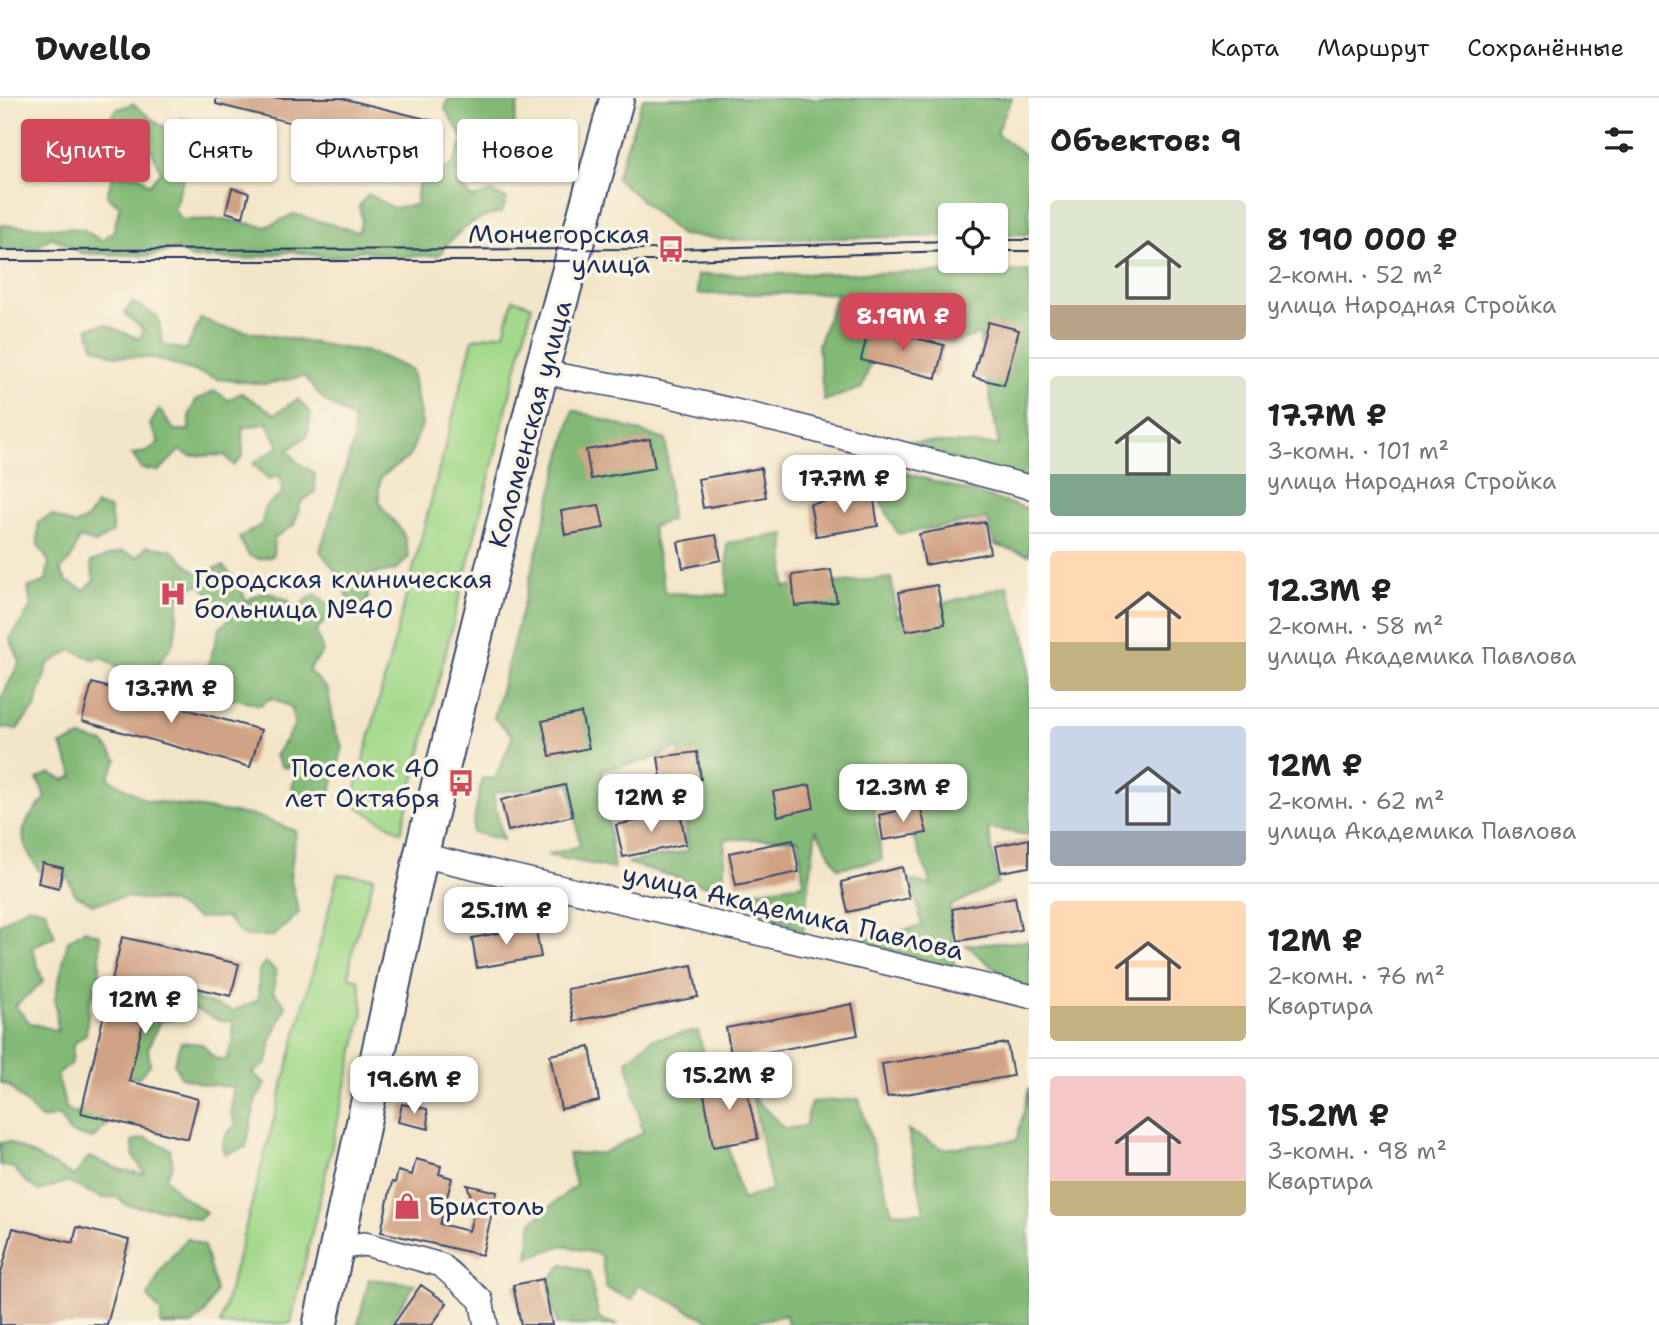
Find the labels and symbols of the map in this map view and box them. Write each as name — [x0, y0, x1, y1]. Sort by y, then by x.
place label: Мончегорская улица — [468, 216, 650, 281]
bus stop icon: Мончегорская улица — [656, 234, 686, 264]
pin: 8.19M ₽ — [838, 294, 968, 353]
street label: Коломенская улица — [480, 296, 579, 552]
pin: 17.7M ₽ — [779, 456, 909, 515]
place label: Городская клиническая больница №40 — [194, 561, 493, 626]
hospital icon: Городская клиническая больница №40 — [158, 579, 188, 609]
pin: 13.7M ₽ — [106, 666, 236, 725]
place label: Поселок 40 лет Октября — [285, 750, 440, 815]
pin: 12.3M ₽ — [838, 764, 968, 824]
bus stop icon: Поселок 40 лет Октября — [446, 768, 476, 798]
pin: 12M ₽ — [602, 774, 700, 834]
street label: улица Академика Павлова — [619, 855, 967, 968]
pin: 25.1M ₽ — [441, 888, 571, 947]
pin: 12M ₽ — [96, 976, 194, 1036]
pin: 15.2M ₽ — [664, 1052, 794, 1112]
pin: 19.6M ₽ — [349, 1056, 479, 1116]
place label: Бристоль — [428, 1188, 544, 1223]
shop icon: Бристоль — [392, 1191, 422, 1221]

